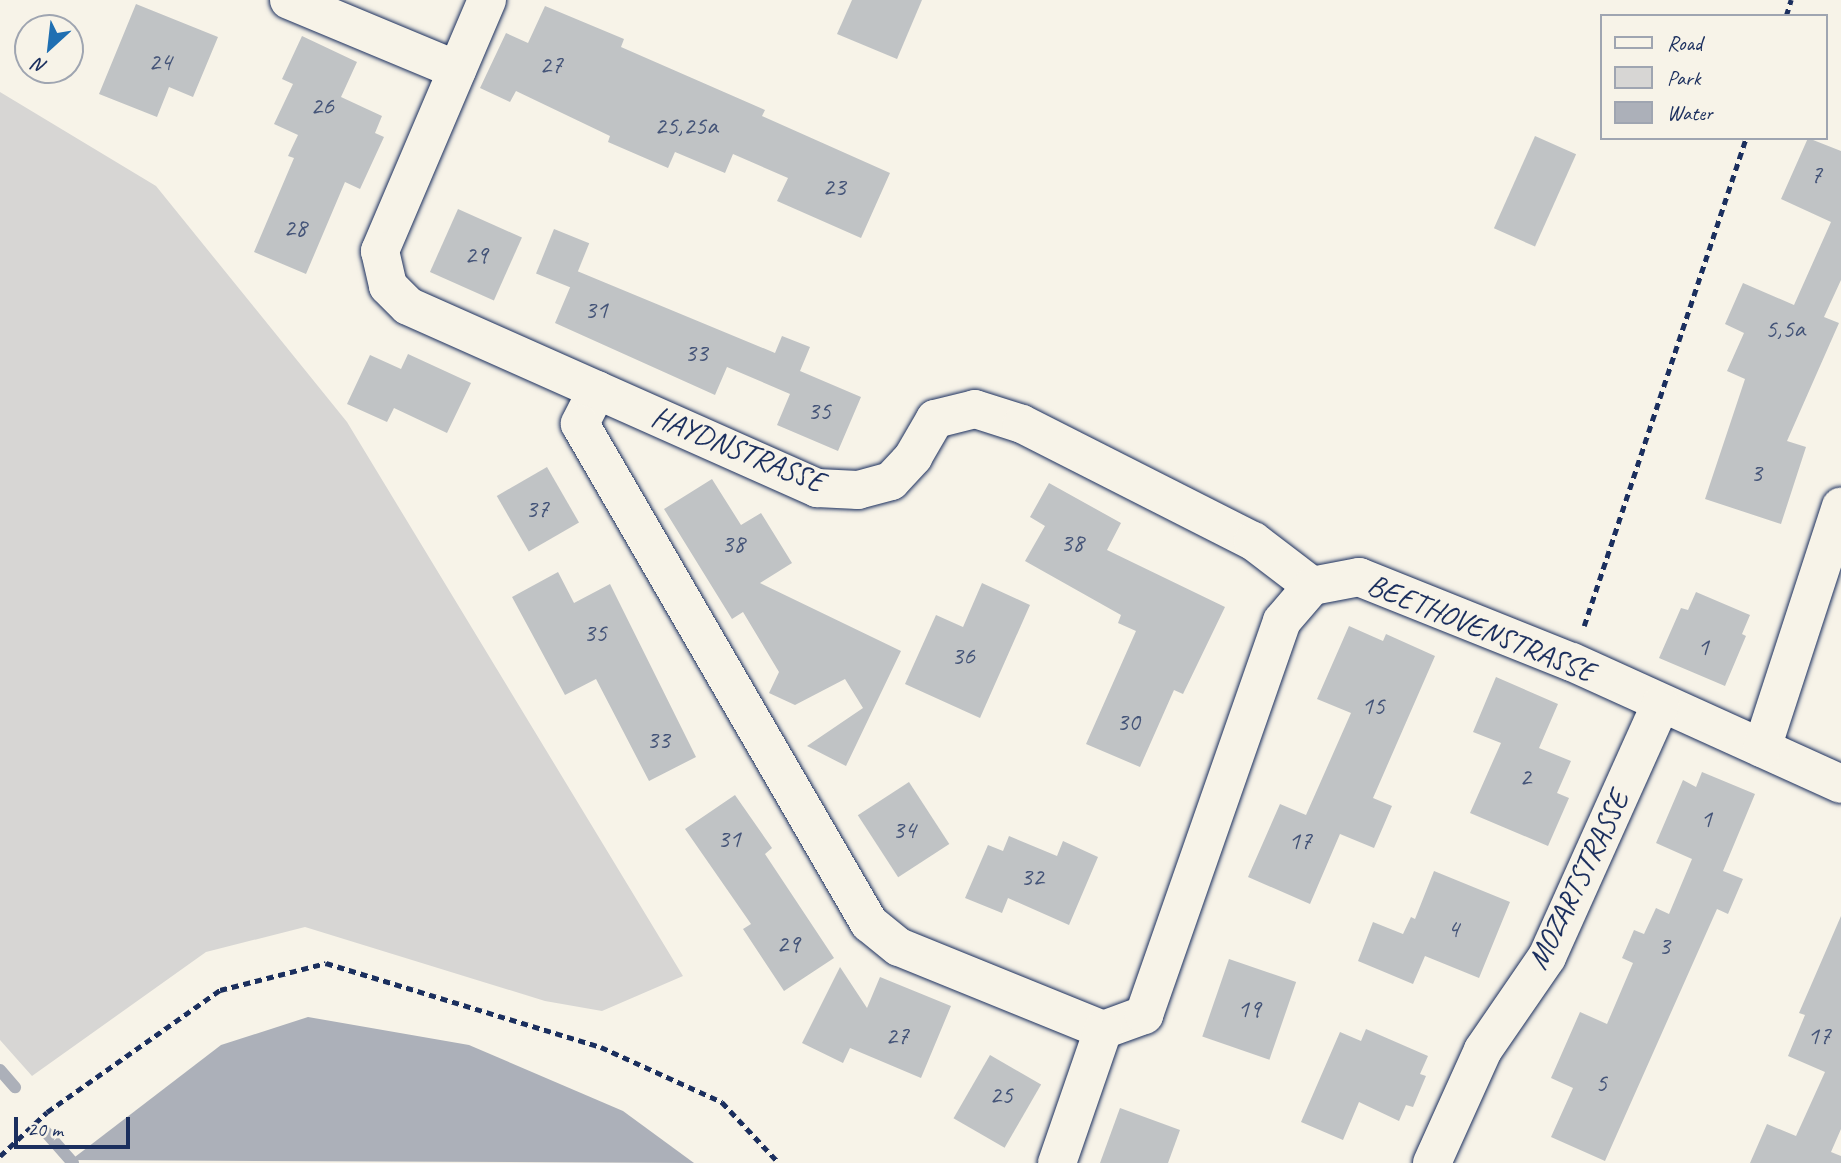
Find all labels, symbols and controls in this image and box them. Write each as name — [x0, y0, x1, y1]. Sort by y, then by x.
north arrow — [14, 14, 84, 84]
legend — [1600, 14, 1827, 140]
text: Road — [1667, 30, 1702, 56]
house number: 24 — [148, 46, 172, 78]
house number: 27 — [539, 49, 563, 81]
text: N — [30, 53, 51, 79]
text: Park — [1667, 65, 1700, 91]
house number: 26 — [310, 90, 334, 122]
text: Water — [1667, 100, 1713, 126]
house number: 25,25a — [654, 110, 718, 142]
house number: 7 — [1810, 159, 1822, 191]
house number: 23 — [822, 171, 846, 203]
house number: 28 — [283, 212, 307, 244]
house number: 29 — [464, 239, 488, 271]
house number: 31 — [584, 294, 608, 326]
house number: 5,5a — [1765, 313, 1805, 345]
house number: 33 — [684, 337, 708, 369]
house number: 35 — [807, 395, 831, 427]
street label: HAYDNSTRASSE — [647, 398, 829, 500]
house number: 3 — [1750, 457, 1762, 489]
house number: 37 — [525, 493, 549, 525]
house number: 38 — [1060, 527, 1084, 559]
house number: 38 — [721, 528, 745, 560]
street label: BEETHOVENSTRASSE — [1362, 566, 1600, 690]
house number: 35 — [583, 617, 607, 649]
house number: 1 — [1697, 631, 1709, 663]
house number: 36 — [951, 640, 975, 672]
house number: 15 — [1361, 690, 1385, 722]
house number: 30 — [1116, 706, 1140, 738]
house number: 33 — [646, 724, 670, 756]
house number: 2 — [1519, 761, 1531, 793]
street label: MOZARTSTRASSE — [1519, 785, 1637, 975]
house number: 1 — [1700, 803, 1712, 835]
house number: 34 — [892, 814, 916, 846]
house number: 31 — [717, 823, 741, 855]
house number: 17 — [1288, 825, 1312, 857]
house number: 32 — [1020, 861, 1044, 893]
house number: 4 — [1447, 913, 1459, 945]
house number: 29 — [776, 928, 800, 960]
house number: 3 — [1658, 930, 1670, 962]
house number: 19 — [1237, 993, 1261, 1025]
house number: 27 — [885, 1020, 909, 1052]
house number: 17 — [1807, 1020, 1831, 1052]
house number: 5 — [1595, 1067, 1607, 1099]
house number: 25 — [989, 1079, 1013, 1111]
scale bar — [18, 1104, 133, 1148]
text: 20 m — [27, 1116, 63, 1142]

